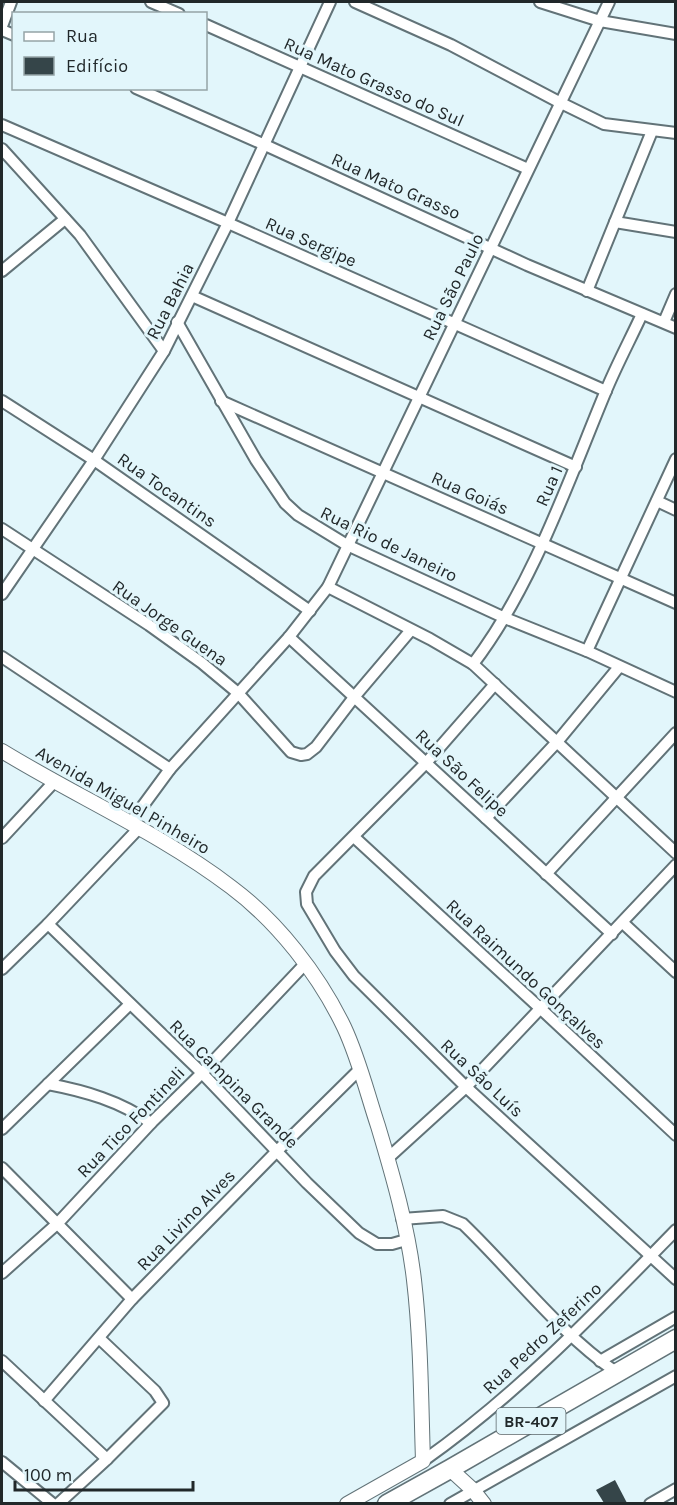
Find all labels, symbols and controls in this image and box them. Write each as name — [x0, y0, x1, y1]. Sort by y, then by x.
legend — [12, 12, 207, 90]
text: Rua — [66, 25, 98, 47]
street label: Rua Mato Grasso do Sul — [281, 32, 467, 132]
text: Edifício — [66, 55, 128, 77]
street label: Rua Mato Grasso — [328, 148, 464, 224]
street label: Rua Sergipe — [262, 212, 360, 272]
street label: Rua São Paulo — [418, 230, 488, 344]
street label: Rua Bahia — [141, 259, 199, 343]
street label: Rua Tocantins — [113, 448, 221, 532]
street label: Rua 1 — [530, 462, 568, 510]
street label: Rua Goiás — [428, 466, 512, 520]
street label: Rua Rio de Janeiro — [317, 501, 461, 587]
street label: Rua Jorge Guena — [108, 575, 232, 671]
street label: Rua São Felipe — [411, 724, 513, 822]
street label: Avenida Miguel Pinheiro — [32, 741, 214, 859]
street label: Rua Raimundo Gonçalves — [442, 894, 610, 1054]
street label: Rua Campina Grande — [165, 1015, 303, 1153]
street label: Rua São Luís — [436, 1034, 528, 1122]
street label: Rua Tico Fontineli — [72, 1062, 190, 1182]
street label: Rua Livino Alves — [132, 1165, 240, 1275]
street label: Rua Pedro Zeferino — [478, 1277, 606, 1399]
road number: BR-407 — [496, 1408, 566, 1434]
scale bar — [15, 1454, 194, 1492]
text: 100 m — [24, 1464, 72, 1486]

